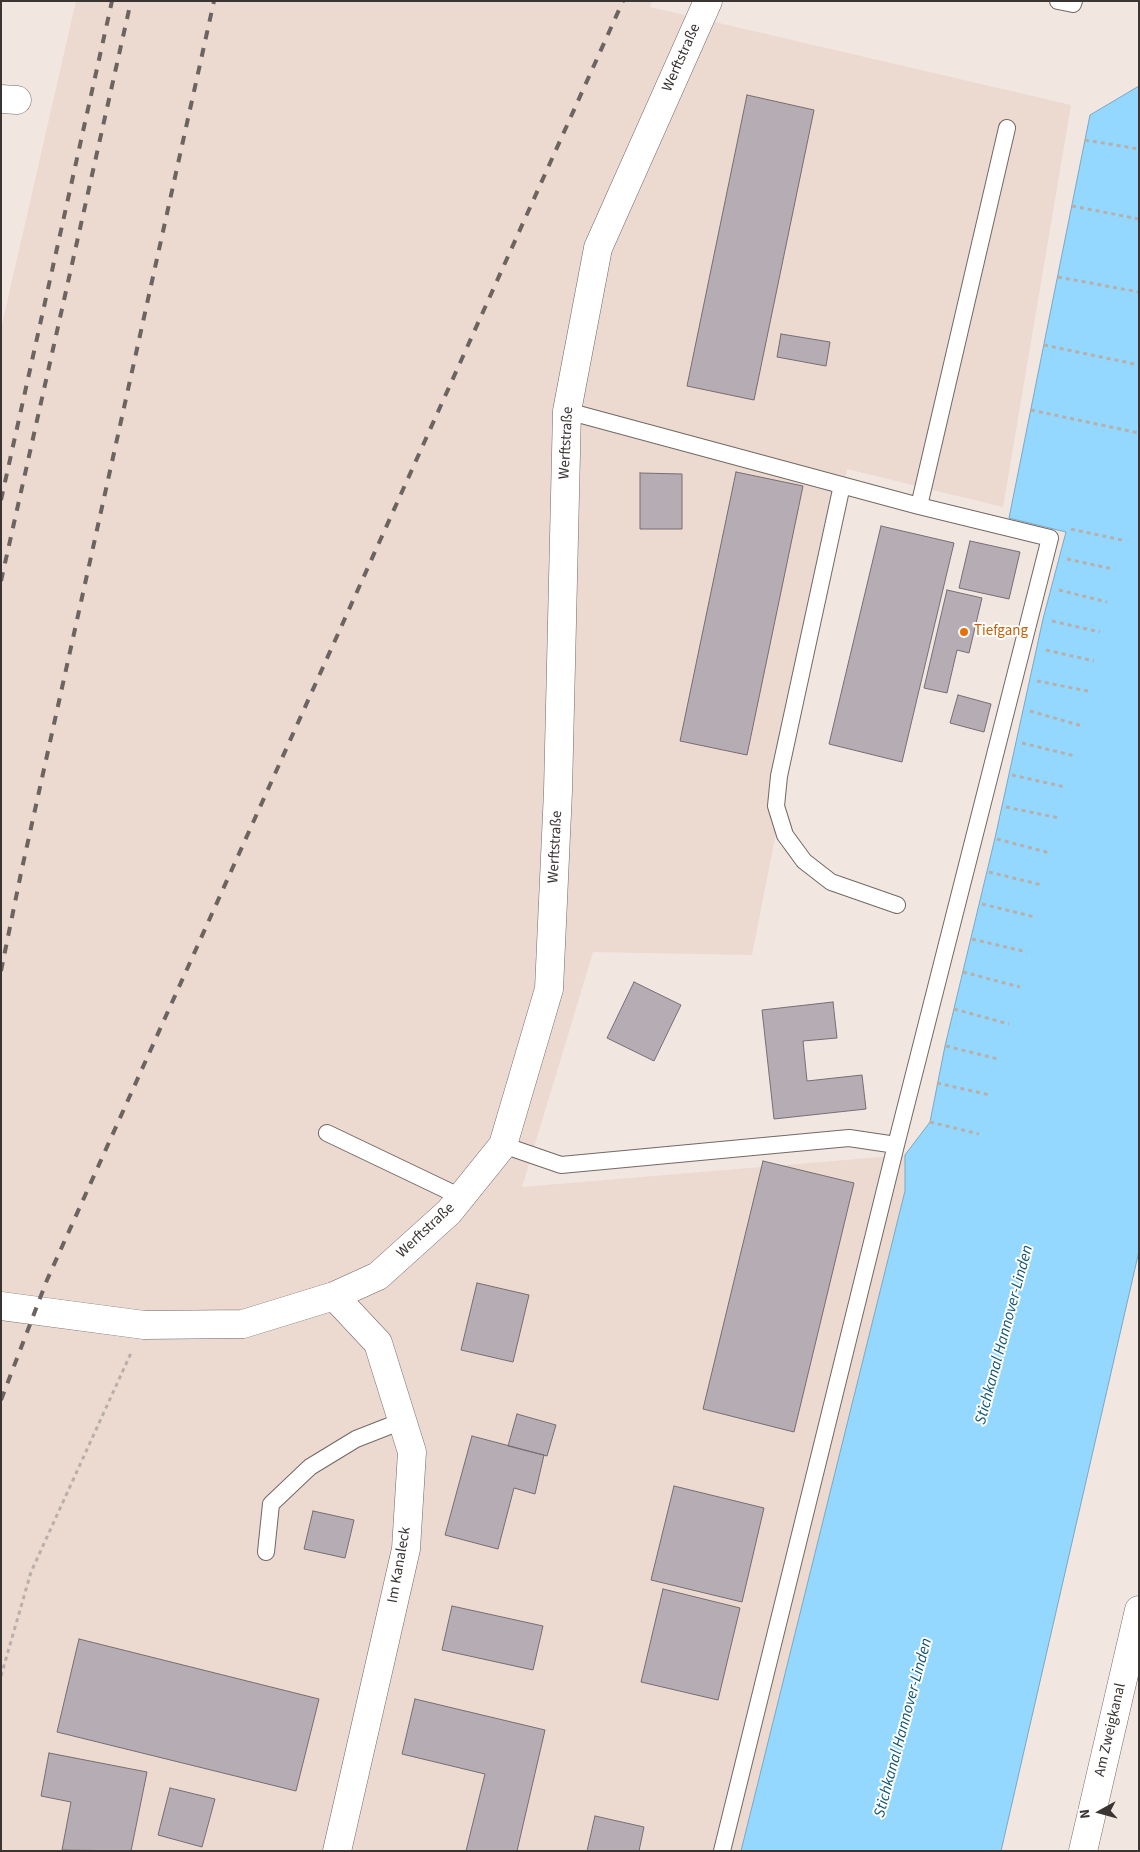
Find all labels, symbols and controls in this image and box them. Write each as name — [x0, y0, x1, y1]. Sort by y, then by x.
street label: Werftstraße — [659, 21, 705, 95]
street label: Werftstraße — [556, 406, 578, 480]
place label: Tiefgang — [974, 623, 1028, 641]
marker: Tiefgang — [958, 626, 970, 638]
street label: Werftstraße — [545, 810, 567, 884]
street label: Werftstraße — [393, 1200, 459, 1262]
water label: Stichkanal Hannover-Linden — [972, 1243, 1038, 1427]
street label: Im Kanaleck — [384, 1526, 416, 1604]
water label: Stichkanal Hannover-Linden — [871, 1636, 937, 1820]
street label: Am Zweigkanal — [1092, 1682, 1130, 1778]
north arrow — [1075, 1787, 1125, 1837]
text: N — [1075, 1808, 1096, 1820]

